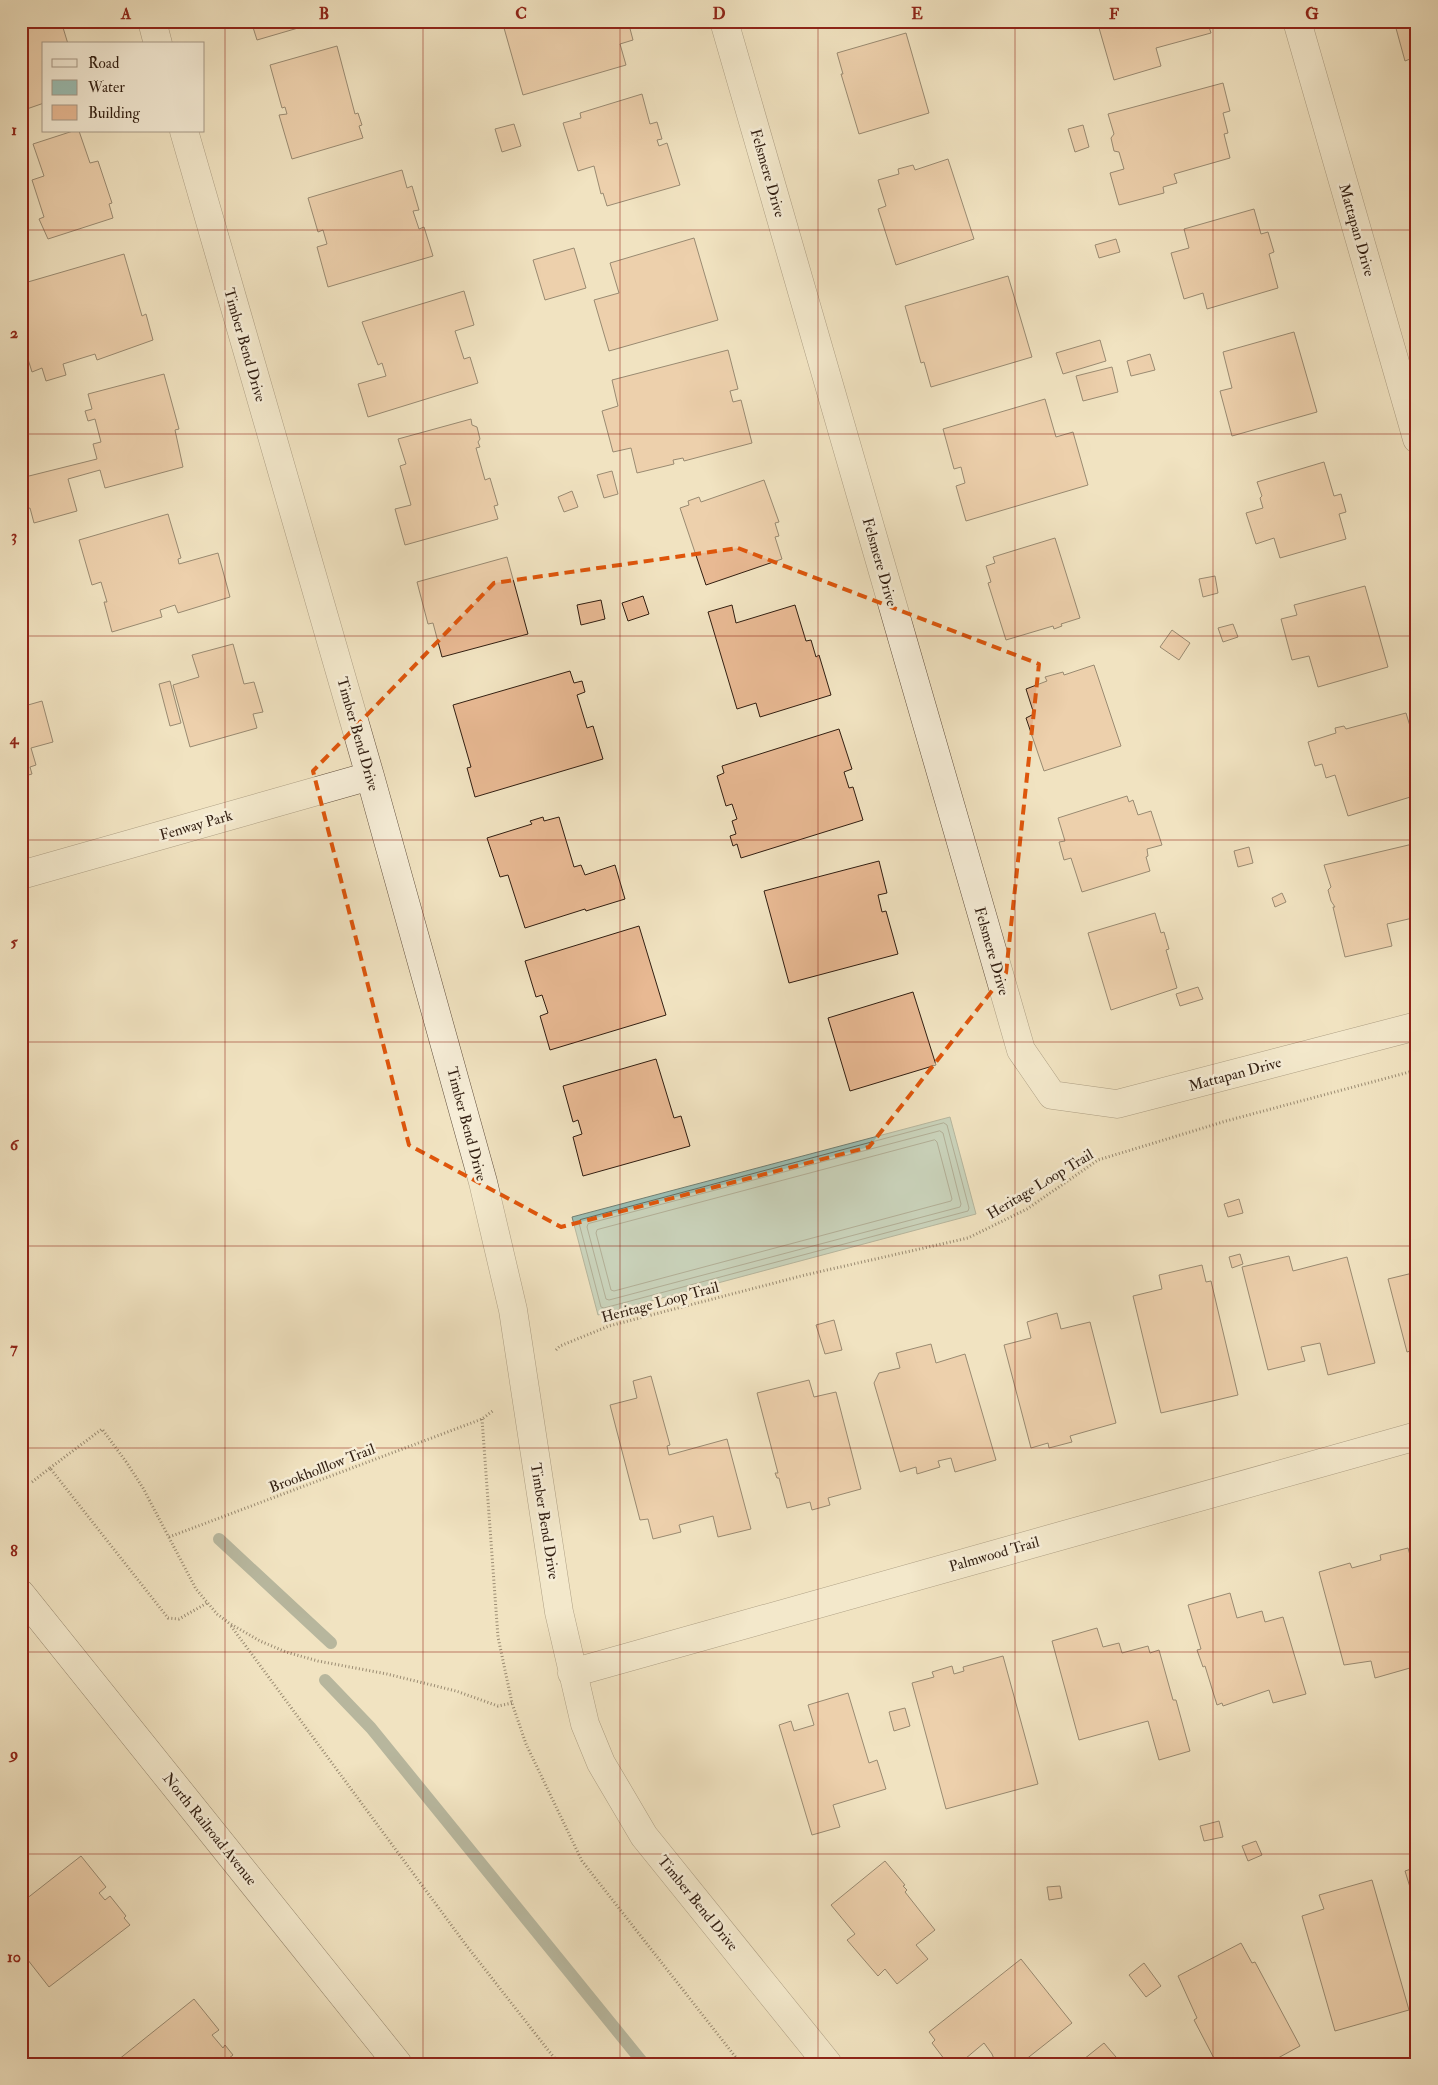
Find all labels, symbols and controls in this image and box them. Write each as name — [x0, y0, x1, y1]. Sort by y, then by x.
text: A — [120, 4, 132, 24]
text: B — [319, 4, 329, 24]
text: C — [515, 4, 527, 24]
text: D — [712, 4, 726, 24]
text: E — [911, 4, 923, 24]
text: F — [1109, 4, 1119, 24]
text: G — [1305, 4, 1319, 24]
legend — [42, 42, 205, 132]
text: Road — [88, 54, 120, 73]
text: Water — [87, 78, 125, 97]
text: Building — [88, 104, 140, 123]
text: 1 — [11, 120, 17, 140]
street label: Felsmere Drive — [746, 127, 789, 220]
street label: Mattapan Drive — [1333, 182, 1379, 279]
street label: Timber Bend Drive — [219, 286, 270, 404]
text: 2 — [10, 323, 18, 343]
street label: Felsmere Drive — [858, 516, 901, 609]
text: 3 — [11, 526, 17, 546]
street label: Timber Bend Drive — [332, 675, 383, 793]
text: 4 — [9, 729, 20, 749]
street label: Fenway Park — [157, 806, 235, 845]
street label: Felsmere Drive — [970, 905, 1013, 998]
text: 5 — [10, 932, 18, 952]
street label: Mattapan Drive — [1187, 1053, 1284, 1097]
street label: Timber Bend Drive — [442, 1065, 491, 1183]
text: 6 — [10, 1135, 20, 1155]
street label: Heritage Loop Trail — [984, 1145, 1098, 1225]
street label: Heritage Loop Trail — [599, 1278, 721, 1328]
text: 7 — [10, 1338, 18, 1358]
street label: Brookholllow Trail — [267, 1439, 378, 1497]
street label: Timber Bend Drive — [526, 1462, 563, 1581]
street label: Palmwood Trail — [947, 1532, 1042, 1576]
text: 8 — [10, 1541, 18, 1561]
text: 9 — [8, 1744, 18, 1764]
street label: North Railroad Avenue — [158, 1769, 261, 1889]
street label: Timber Bend Drive — [653, 1852, 742, 1955]
text: 10 — [7, 1947, 21, 1967]

